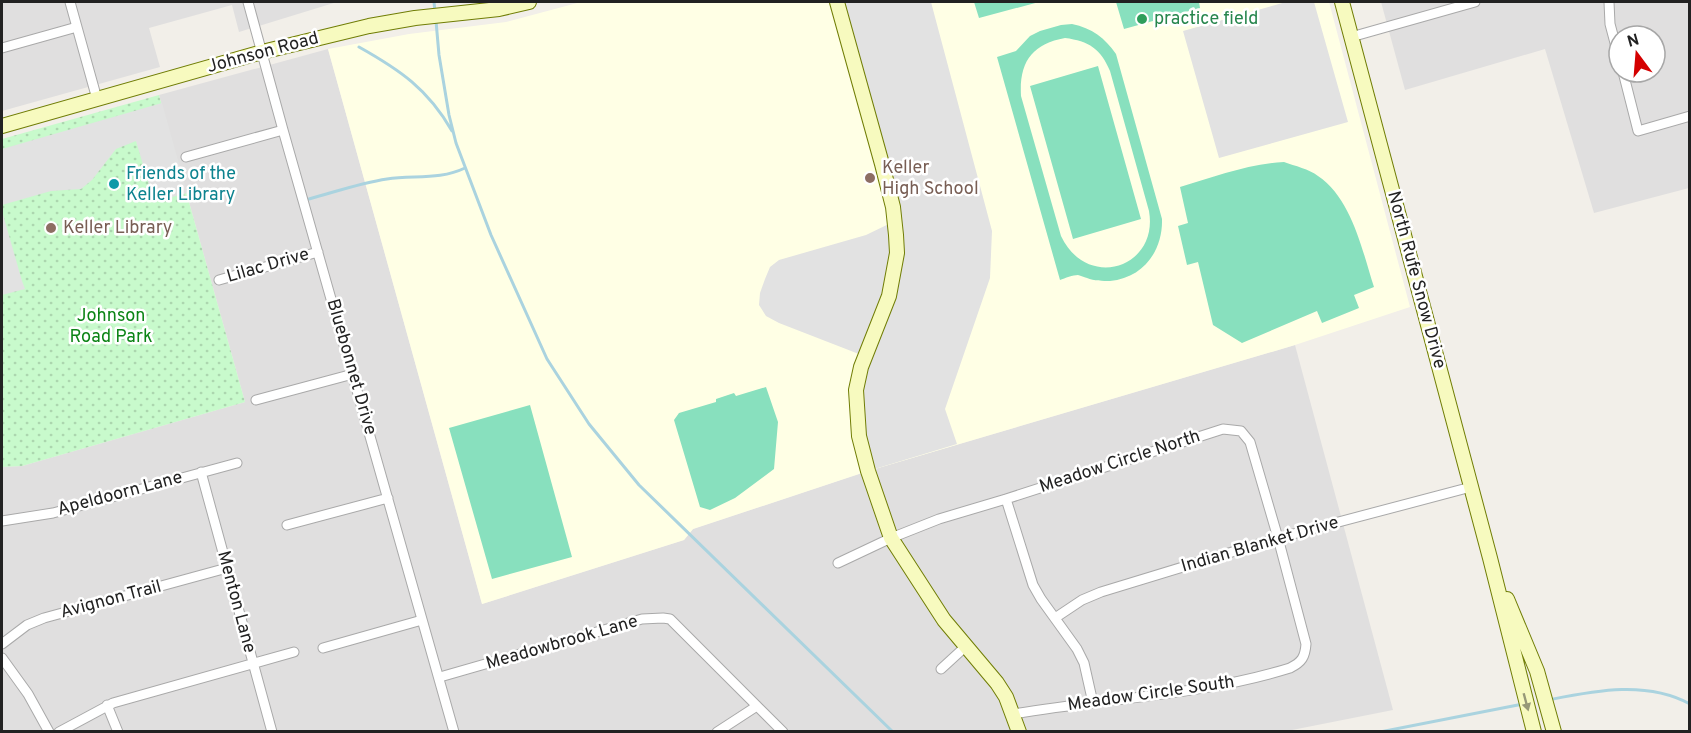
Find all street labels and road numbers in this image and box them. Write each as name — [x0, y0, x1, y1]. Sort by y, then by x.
street label: Johnson Road — [205, 27, 321, 79]
street label: North Rufe Snow Drive — [1381, 189, 1451, 371]
street label: Lilac Drive — [224, 243, 312, 289]
street label: Bluebonnet Drive — [321, 296, 381, 438]
street label: Meadow Circle North — [1037, 425, 1203, 499]
street label: Apeldoorn Lane — [55, 466, 185, 522]
street label: Indian Blanket Drive — [1179, 512, 1341, 578]
street label: Menton Lane — [211, 548, 261, 656]
street label: Avignon Trail — [58, 575, 164, 625]
street label: Meadowbrook Lane — [483, 610, 641, 676]
street label: Meadow Circle South — [1066, 671, 1236, 717]

